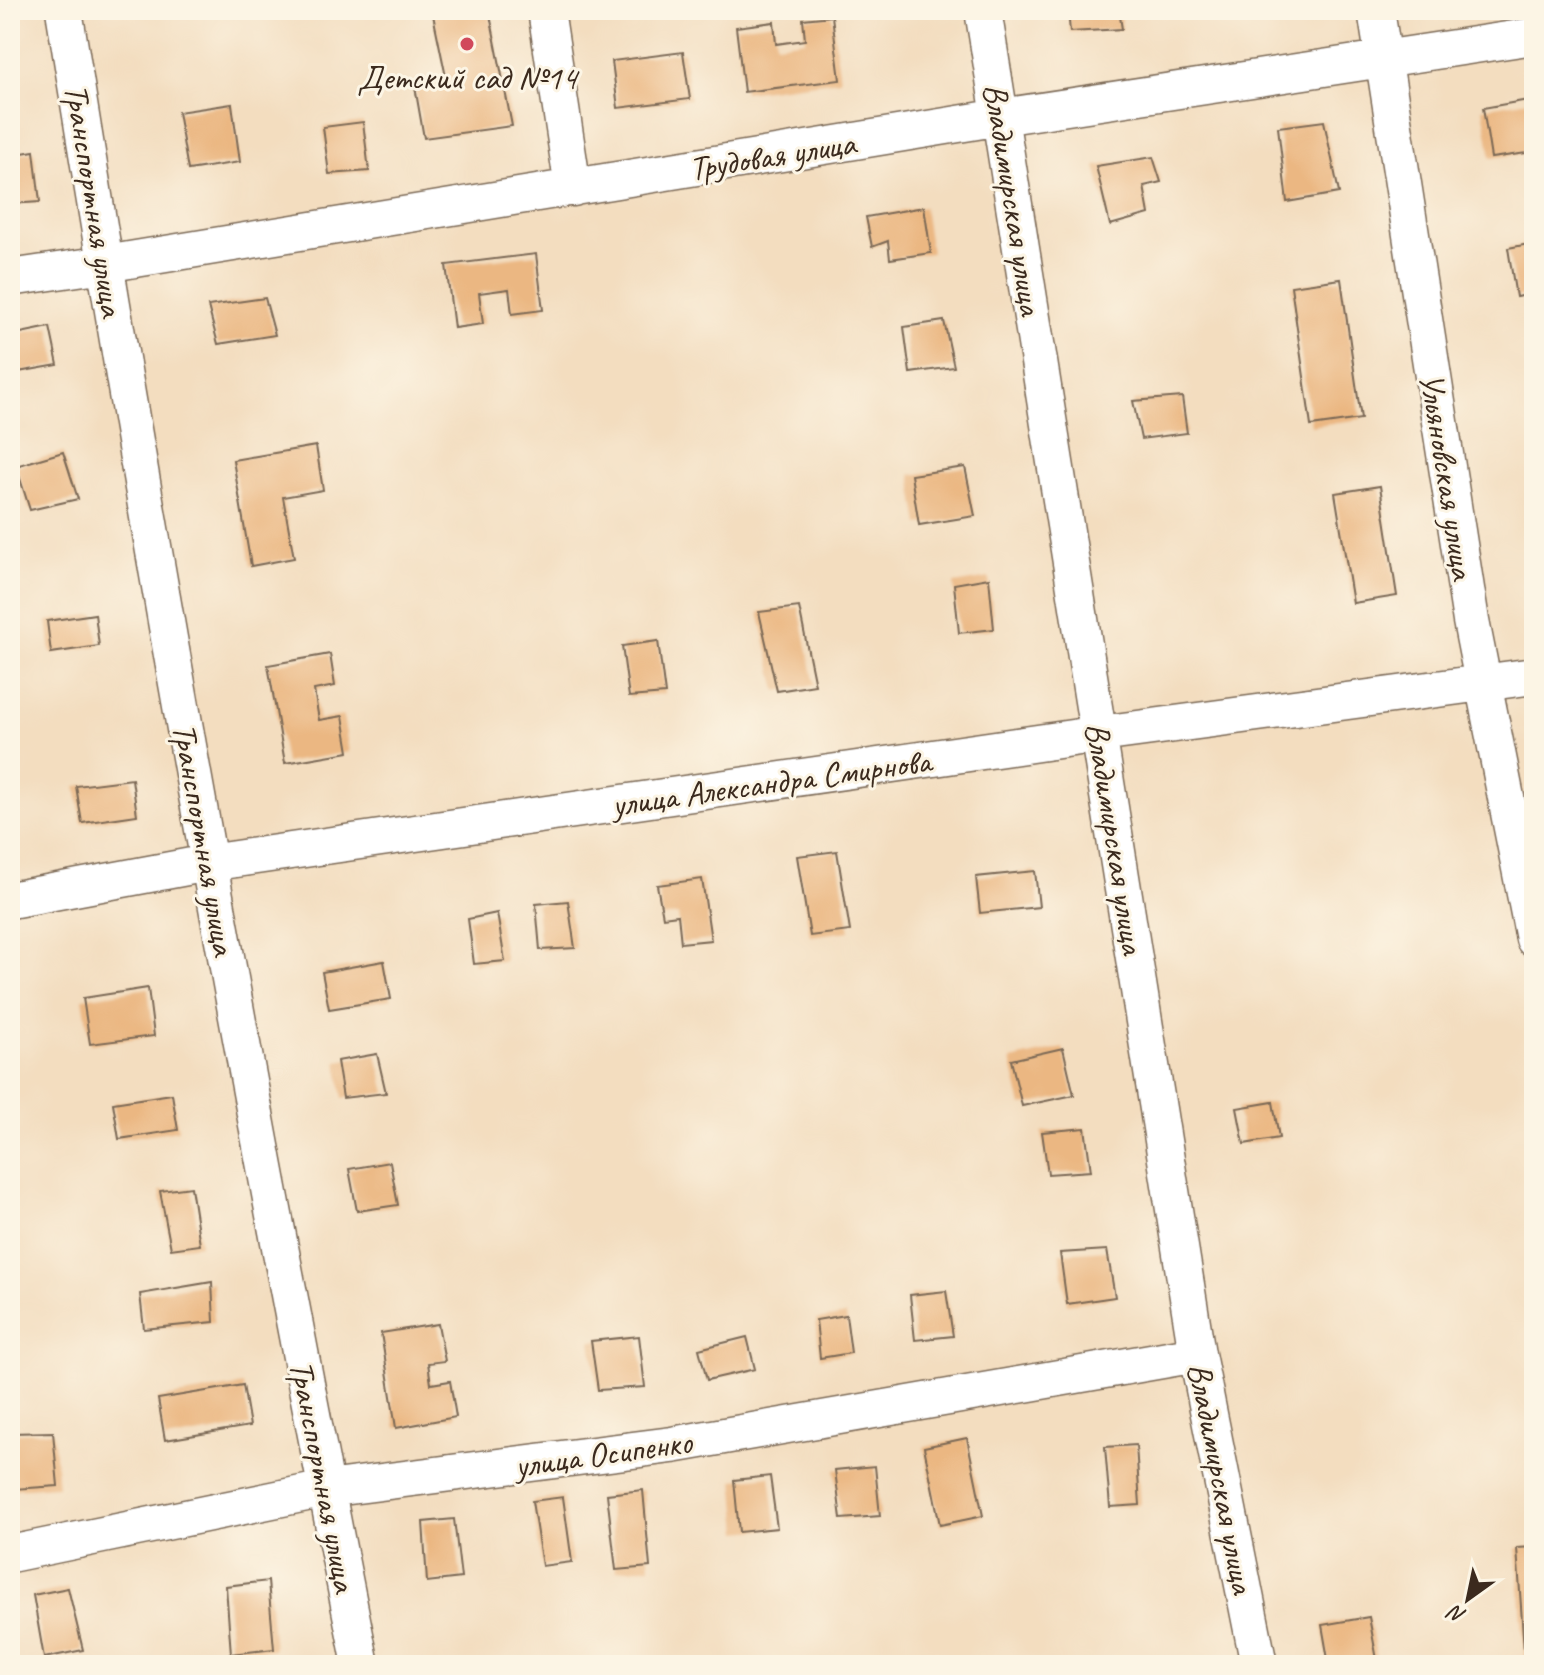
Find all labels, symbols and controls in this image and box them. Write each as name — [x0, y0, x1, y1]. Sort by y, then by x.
marker: Детский сад №14 — [458, 35, 476, 53]
place label: Детский сад №14 — [357, 56, 580, 99]
street label: Владимирская улица — [974, 80, 1053, 320]
street label: Транспортная улица — [55, 81, 134, 322]
street label: Трудовая улица — [686, 121, 860, 190]
street label: Ульяновская улица — [1410, 370, 1485, 584]
street label: Владимирская улица — [1076, 719, 1155, 959]
street label: Транспортная улица — [163, 720, 246, 961]
street label: улица Александра Смирнова — [607, 738, 936, 826]
street label: Транспортная улица — [280, 1357, 367, 1598]
street label: Владимирская улица — [1178, 1359, 1265, 1599]
street label: улица Осипенко — [510, 1420, 696, 1487]
north arrow — [1428, 1559, 1508, 1639]
text: N — [1441, 1598, 1471, 1630]

